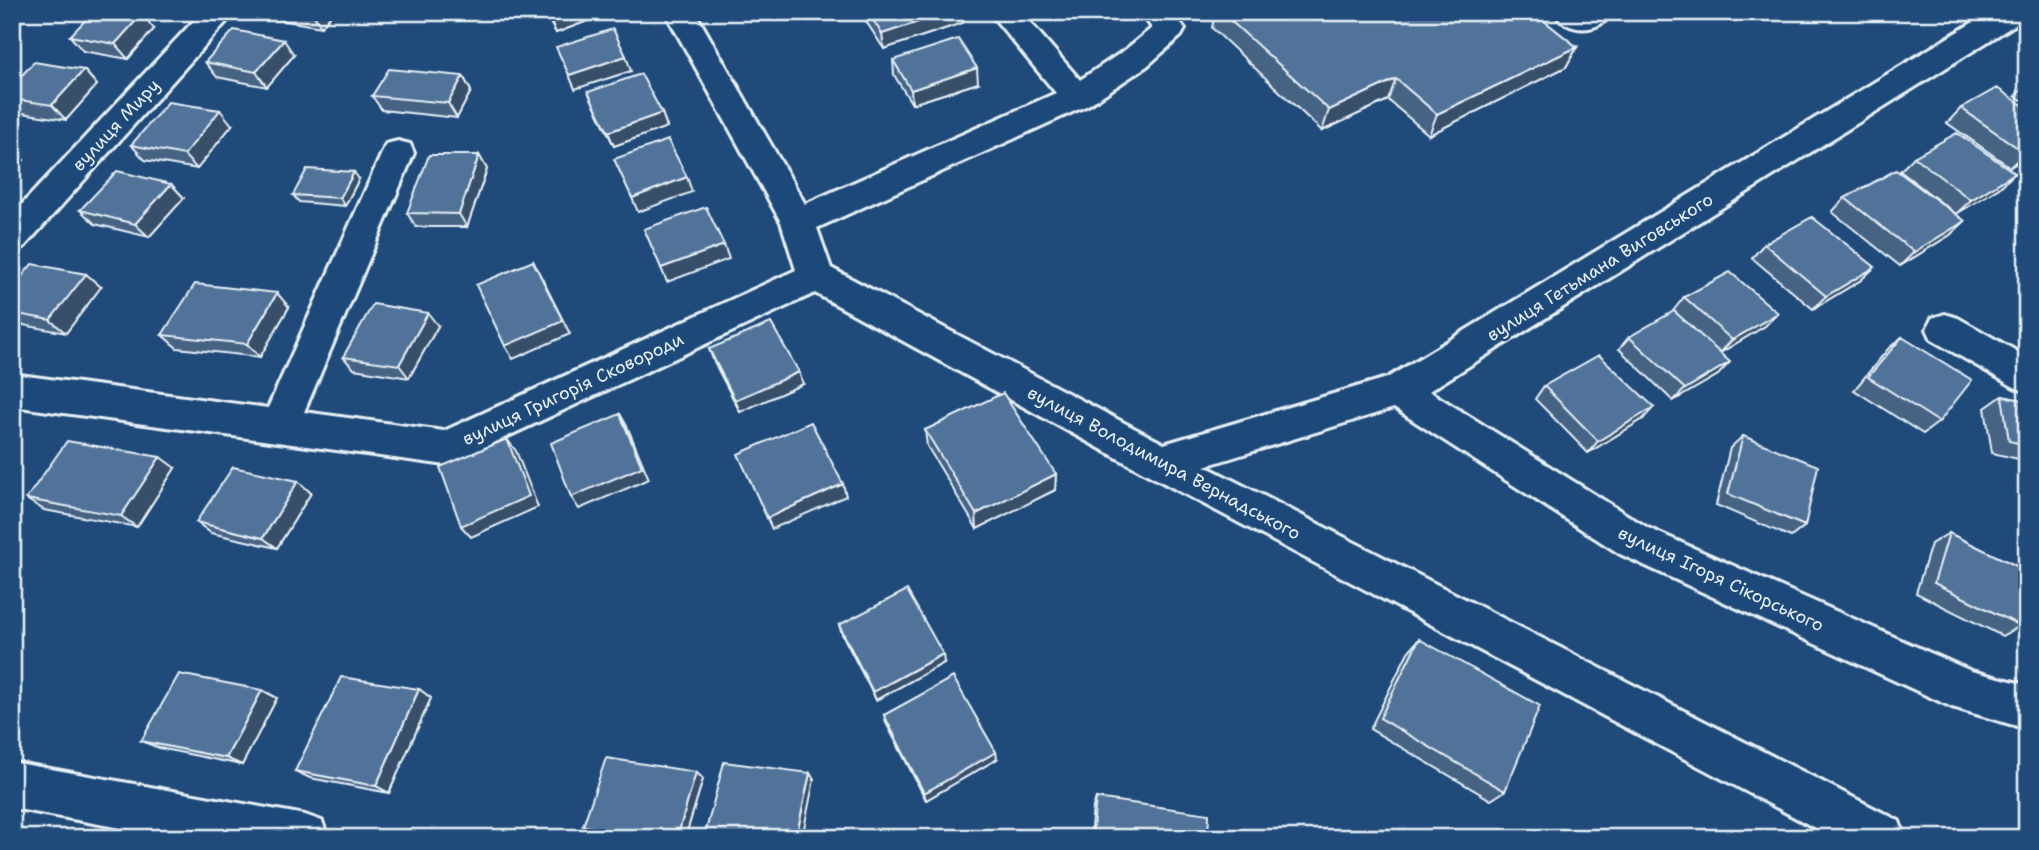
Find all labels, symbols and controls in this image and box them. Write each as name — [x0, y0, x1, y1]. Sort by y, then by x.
street label: вулиця Миру — [67, 74, 165, 176]
street label: вулиця Гетьмана Виговського — [1482, 187, 1718, 347]
street label: вулиця Григорія Сковороди — [458, 327, 688, 451]
street label: вулиця Володимира Вернадського — [1023, 381, 1305, 545]
street label: вулиця Ігоря Сікорського — [1614, 521, 1828, 637]

